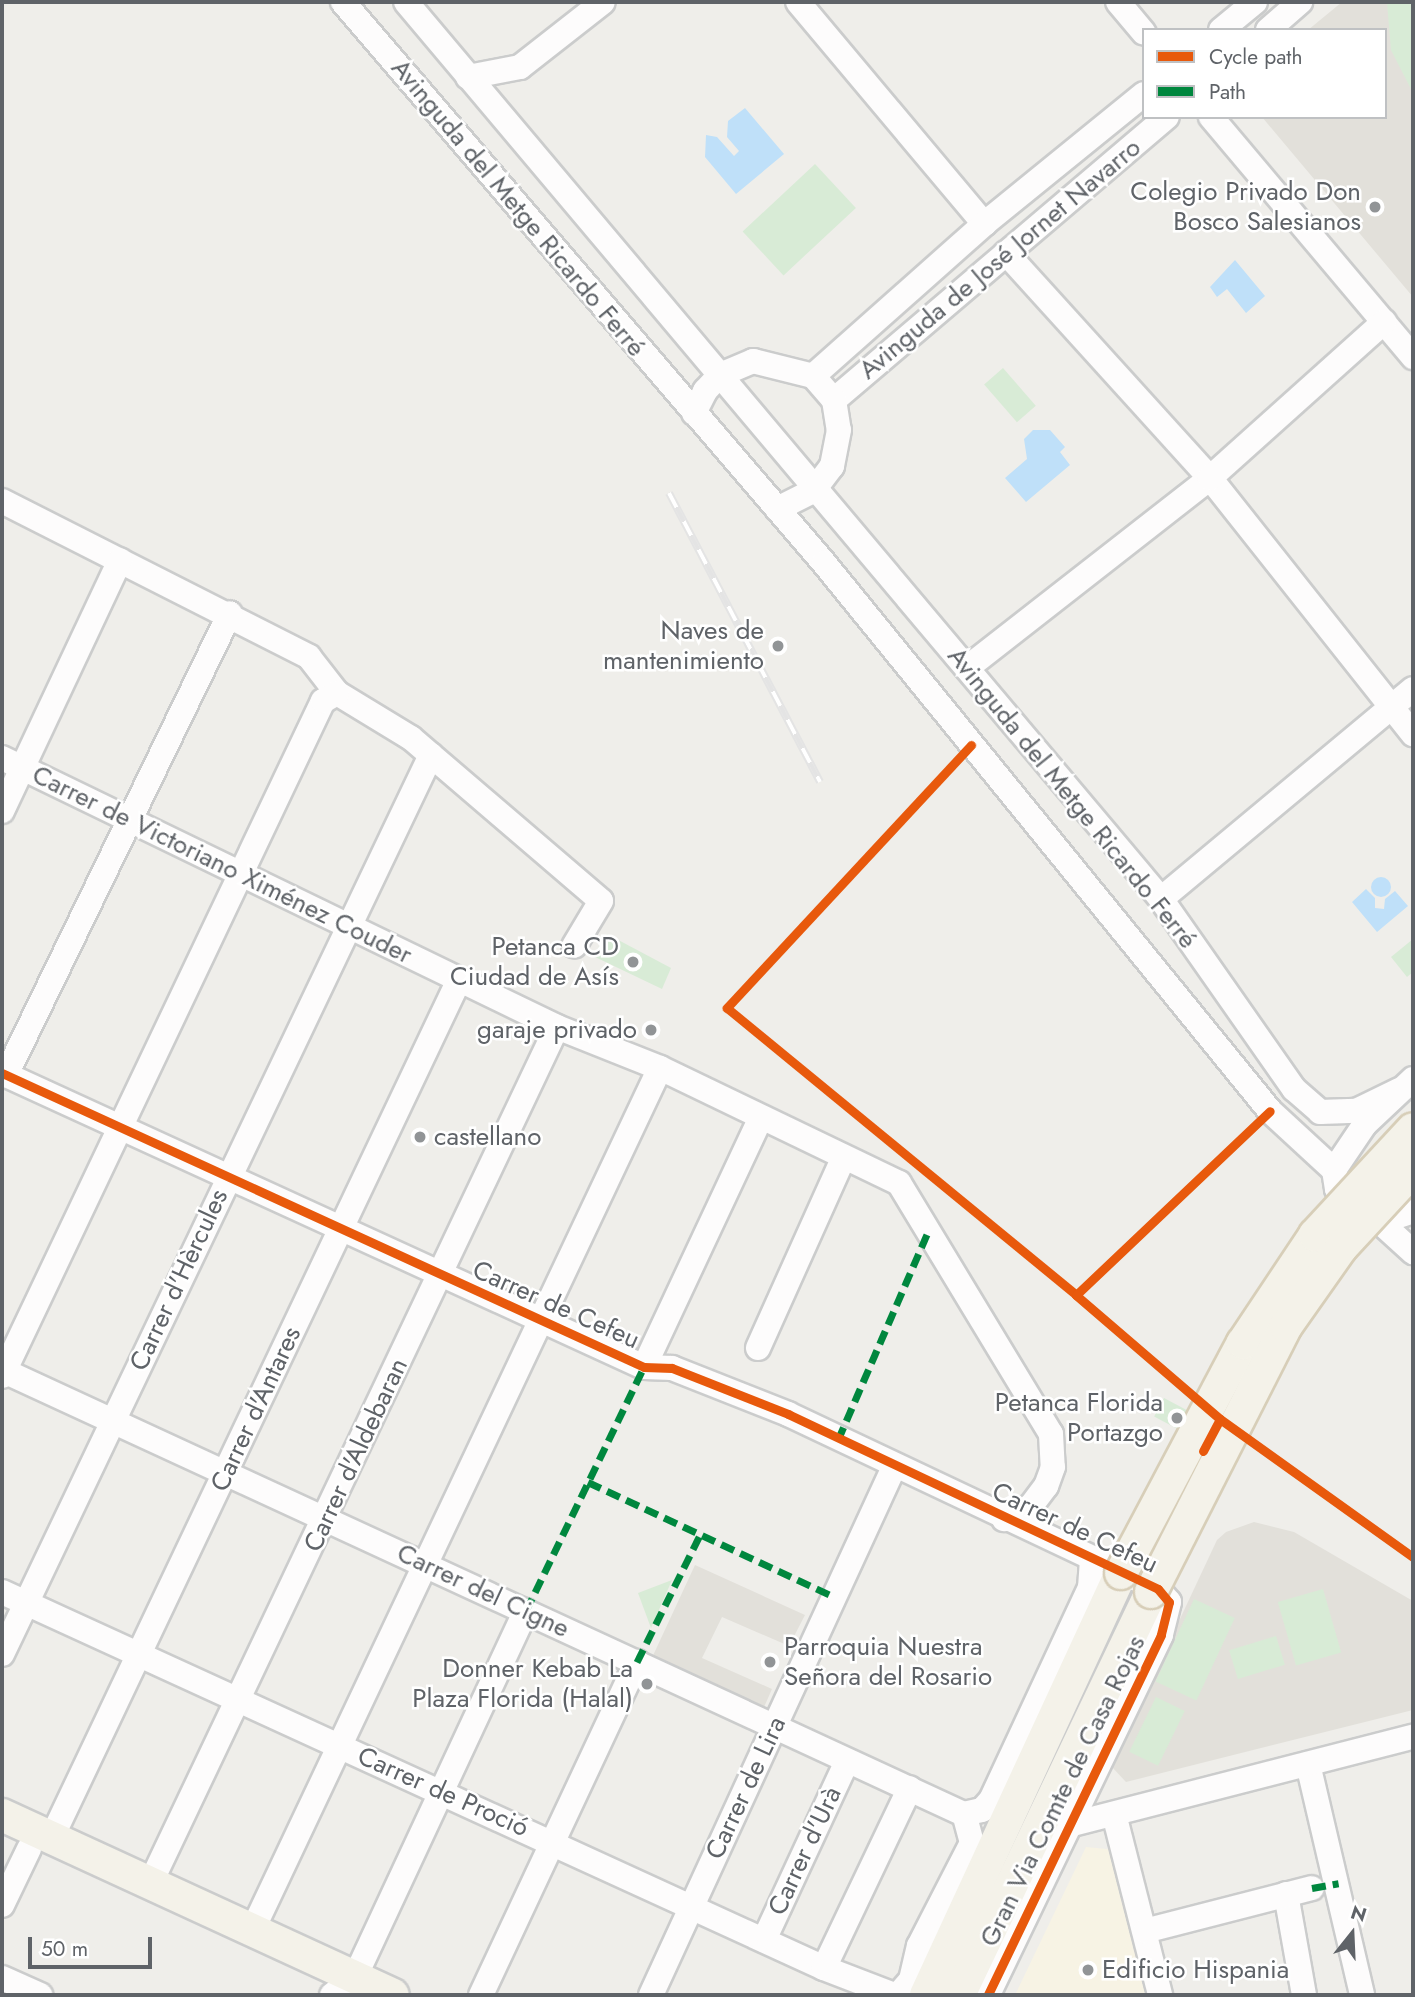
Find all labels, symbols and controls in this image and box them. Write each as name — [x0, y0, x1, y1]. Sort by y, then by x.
legend — [1142, 28, 1387, 119]
text: Cycle path — [1209, 42, 1302, 72]
street label: Avinguda del Metge Ricardo Ferré — [384, 53, 652, 363]
text: Path — [1209, 77, 1246, 107]
street label: Avinguda de José Jornet Navarro — [853, 132, 1147, 386]
place label: Colegio Privado Don Bosco Salesianos — [1130, 176, 1361, 238]
marker: Colegio Privado Don Bosco Salesianos — [1367, 199, 1383, 215]
place label: Naves de mantenimiento — [603, 615, 764, 676]
marker: Naves de mantenimiento — [770, 638, 786, 654]
street label: Avinguda del Metge Ricardo Ferré — [941, 641, 1203, 955]
street label: Carrer de Victoriano Ximénez Couder — [27, 759, 417, 971]
place label: Petanca CD Ciudad de Asís — [450, 931, 619, 992]
marker: Petanca CD Ciudad de Asís — [625, 954, 641, 970]
place label: garaje privado — [477, 1014, 637, 1046]
marker: garaje privado — [643, 1022, 659, 1038]
place label: castellano — [434, 1121, 541, 1153]
marker: castellano — [412, 1129, 428, 1145]
street label: Carrer d'Hèrcules — [123, 1184, 235, 1376]
street label: Carrer de Cefeu — [468, 1254, 644, 1356]
street label: Carrer d'Antares — [204, 1322, 308, 1496]
street label: Carrer d'Aldebaran — [297, 1353, 415, 1557]
place label: Petanca Florida Portazgo — [995, 1387, 1163, 1448]
marker: Petanca Florida Portazgo — [1169, 1410, 1185, 1426]
street label: Carrer de Cefeu — [987, 1476, 1163, 1580]
street label: Carrer del Cigne — [392, 1537, 574, 1645]
street label: Gran Via Comte de Casa Rojas — [974, 1630, 1152, 1952]
place label: Parroquia Nuestra Señora del Rosario — [784, 1631, 992, 1692]
place label: Donner Kebab La Plaza Florida (Halal) — [412, 1653, 633, 1714]
marker: Parroquia Nuestra Señora del Rosario — [762, 1654, 778, 1670]
marker: Donner Kebab La Plaza Florida (Halal) — [639, 1676, 655, 1692]
street label: Carrer de Lira — [699, 1712, 793, 1864]
street label: Carrer de Proció — [353, 1740, 533, 1844]
street label: Carrer d'Urà — [762, 1782, 848, 1920]
text: N — [1347, 1898, 1370, 1929]
north arrow — [1317, 1899, 1387, 1969]
scale bar — [32, 1924, 156, 1968]
text: 50 m — [41, 1934, 88, 1964]
place label: Edificio Hispania — [1102, 1954, 1289, 1986]
marker: Edificio Hispania — [1080, 1962, 1096, 1978]

